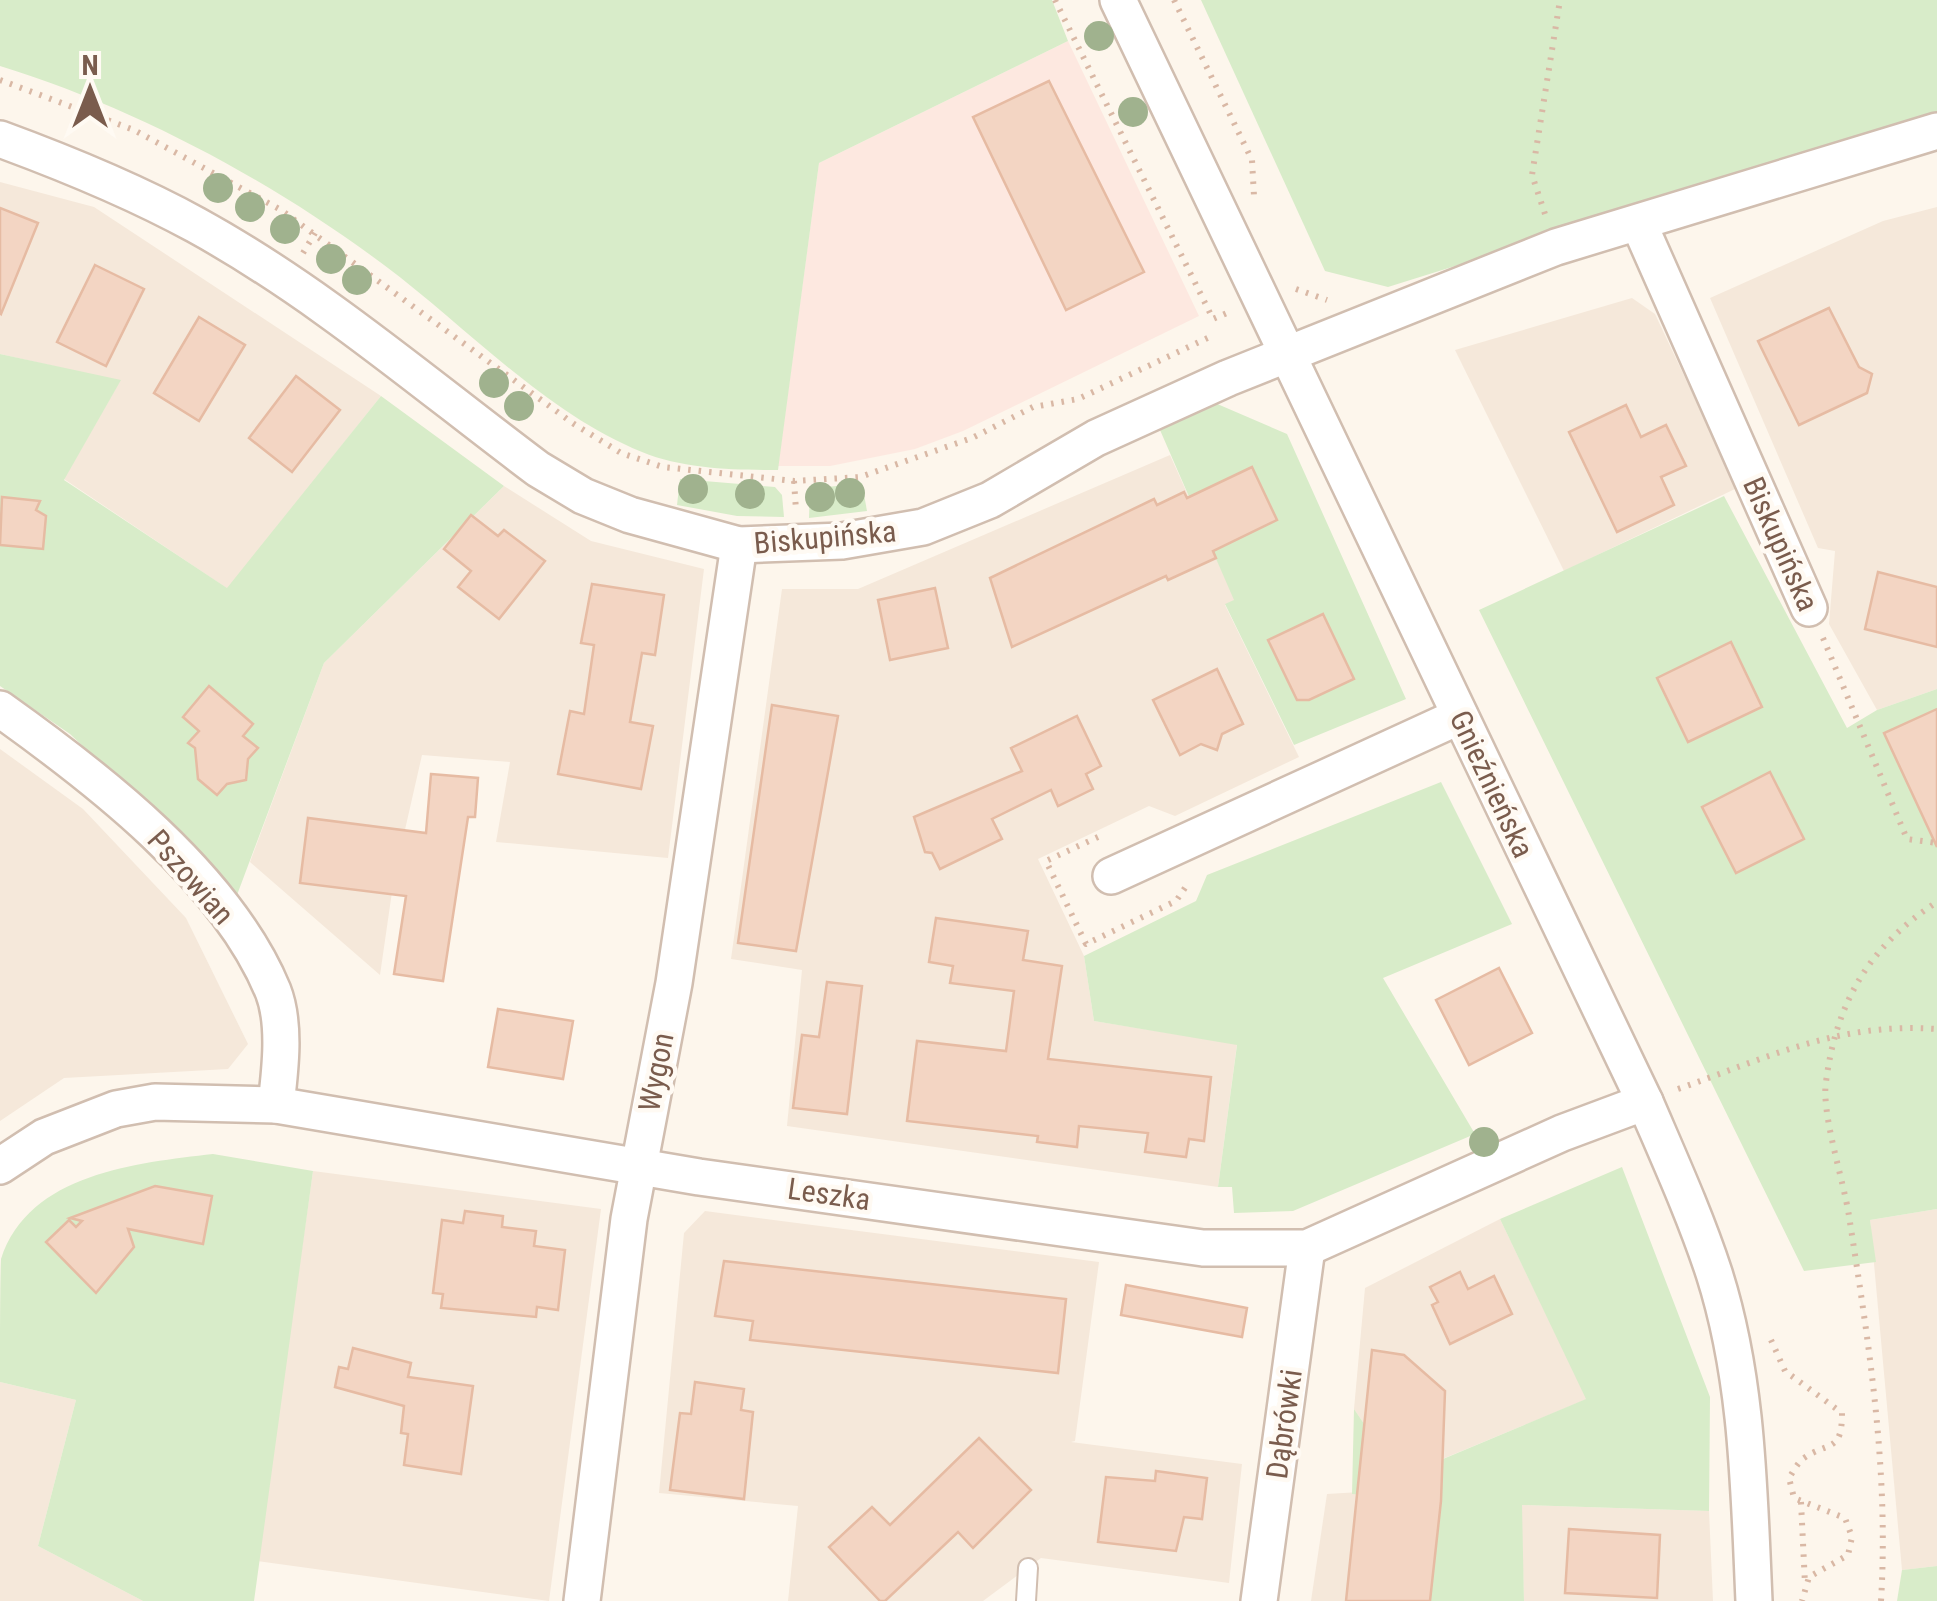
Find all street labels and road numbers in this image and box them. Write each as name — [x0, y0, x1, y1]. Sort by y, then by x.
street label: Biskupińska — [1736, 472, 1826, 616]
street label: Biskupińska — [752, 513, 898, 561]
street label: Gnieźnieńska — [1443, 705, 1541, 863]
street label: Pszowian — [141, 823, 241, 931]
street label: Wygon — [631, 1030, 681, 1114]
street label: Leszka — [785, 1171, 873, 1217]
street label: Dąbrówki — [1259, 1367, 1309, 1481]

